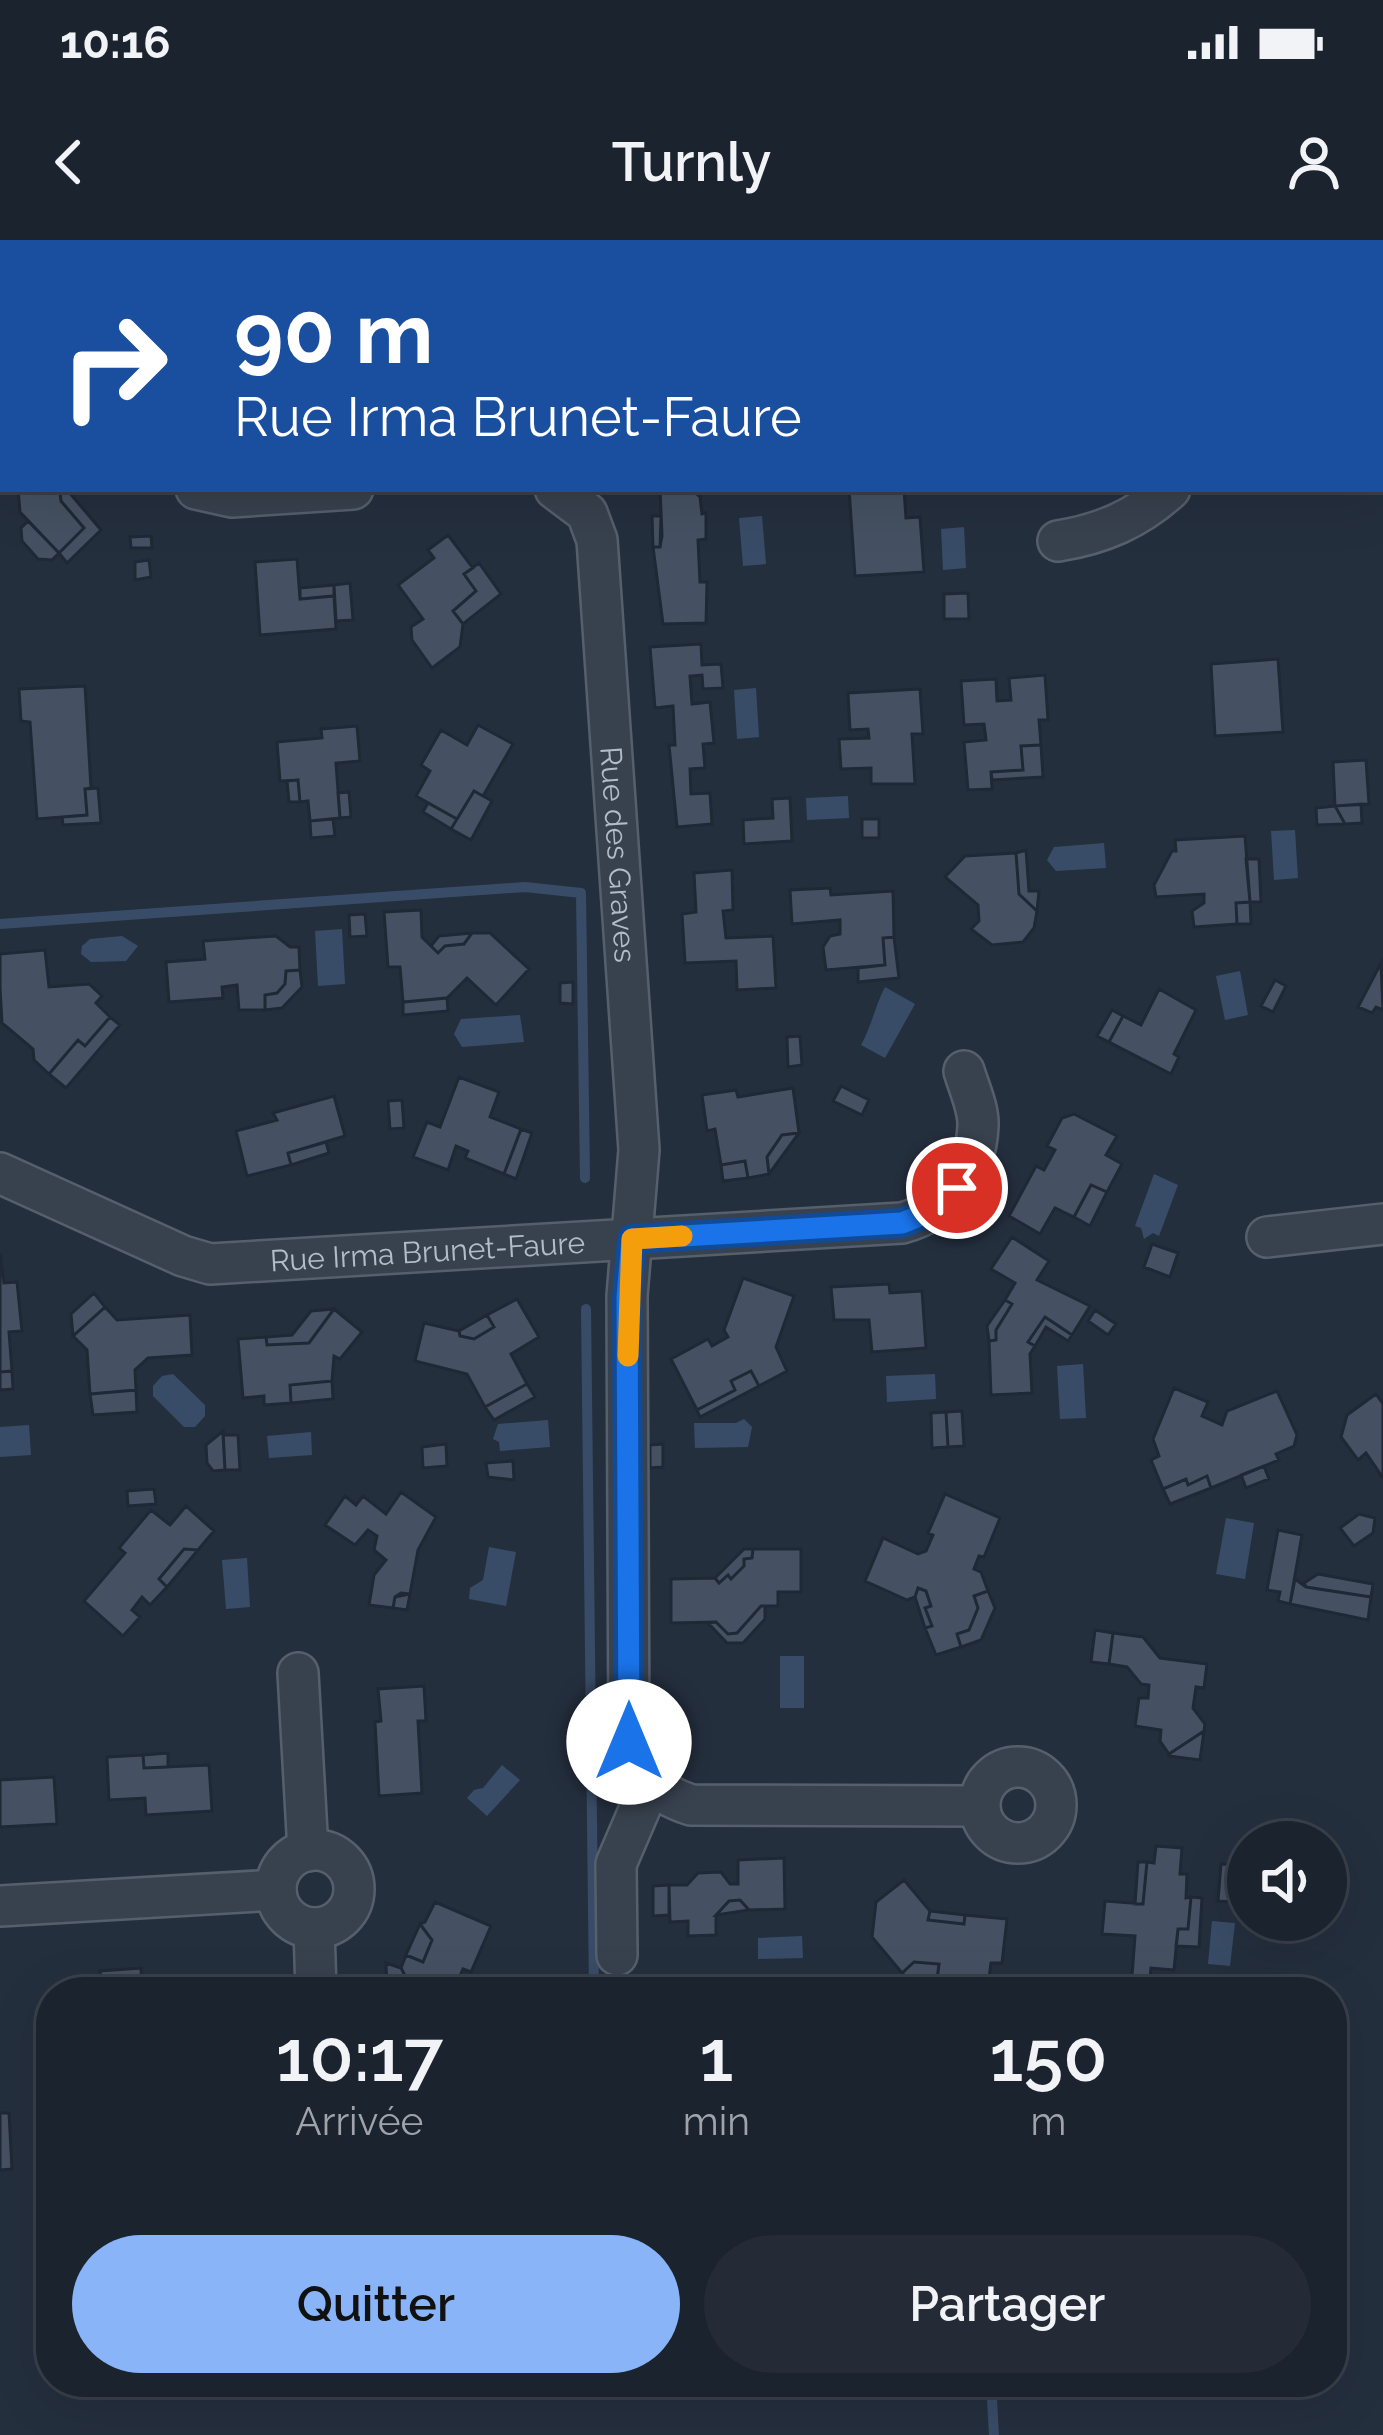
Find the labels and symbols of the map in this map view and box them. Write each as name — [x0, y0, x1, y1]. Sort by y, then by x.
street label: Rue des Graves — [594, 745, 644, 964]
pin — [906, 1137, 1008, 1239]
street label: Rue Irma Brunet-Faure — [269, 1224, 586, 1278]
position arrow — [566, 1679, 692, 1805]

